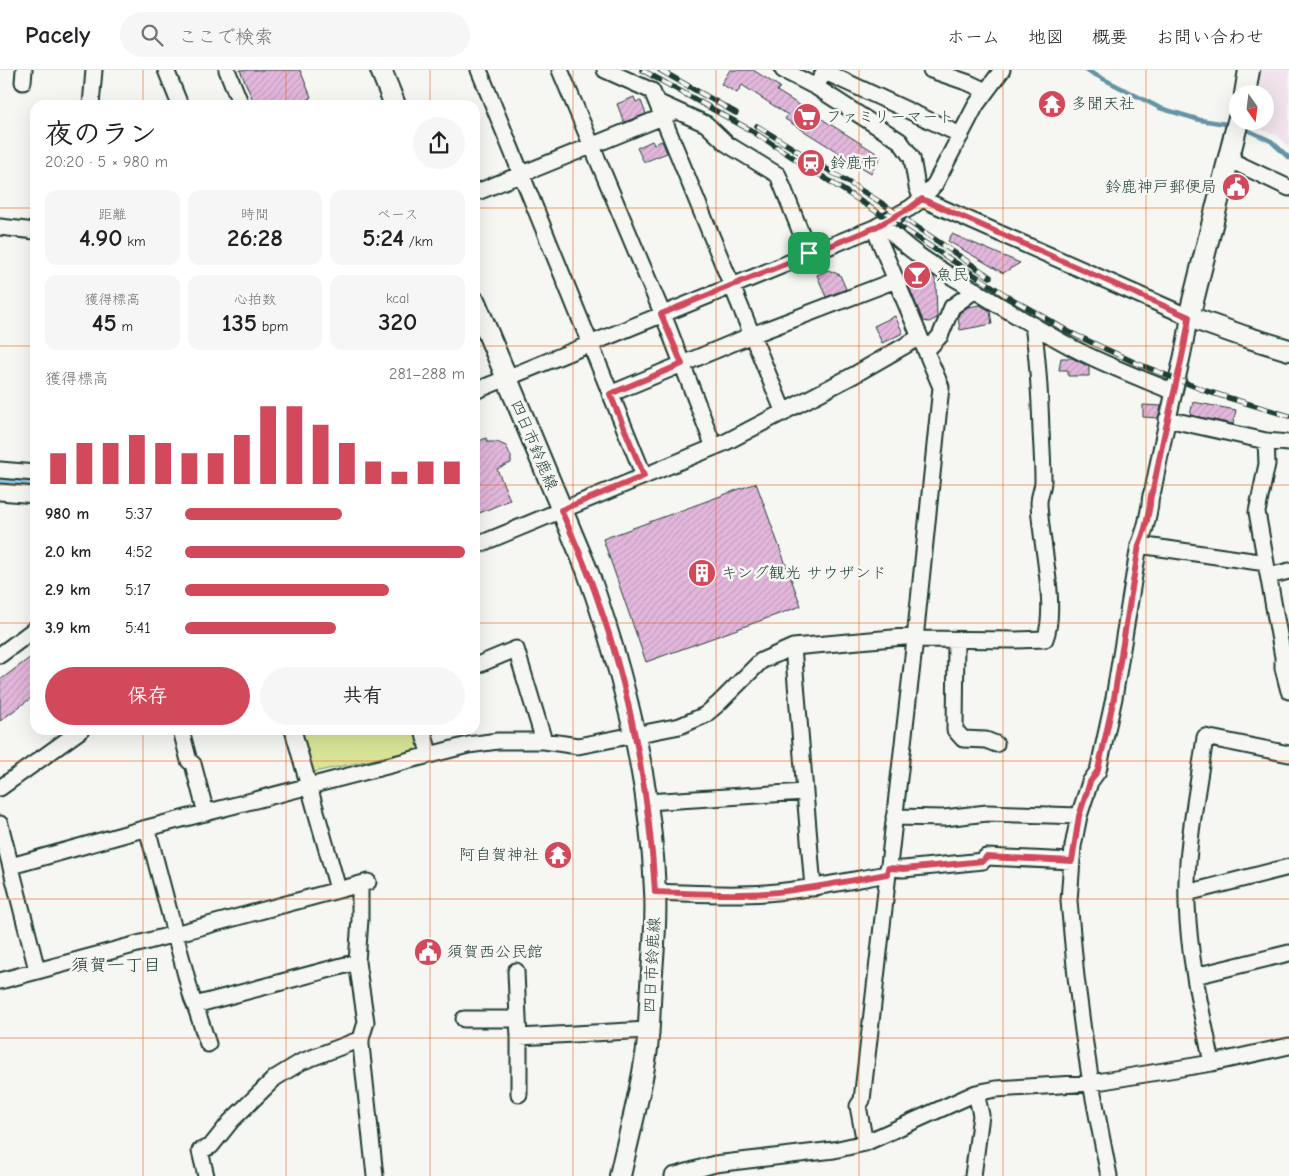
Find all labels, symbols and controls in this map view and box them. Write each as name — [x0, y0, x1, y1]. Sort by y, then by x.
search box — [120, 12, 470, 57]
text: Pacely — [25, 21, 90, 49]
icon: search — [138, 21, 166, 49]
text: ここで検索 — [178, 26, 273, 48]
text: ホーム — [947, 27, 1000, 48]
text: 地図 — [1028, 27, 1064, 48]
text: 概要 — [1092, 27, 1128, 48]
text: お問い合わせ — [1156, 27, 1264, 48]
north arrow — [1229, 85, 1274, 130]
map controls — [1229, 85, 1274, 130]
temple icon: 多聞天社 — [1037, 89, 1067, 119]
place label: 多聞天社 — [1071, 95, 1135, 113]
supermarket icon: ファミリーマート — [792, 102, 822, 132]
place label: ファミリーマート — [826, 108, 954, 126]
button: share — [413, 117, 465, 169]
text: 夜のラン — [45, 118, 157, 150]
station icon: 鈴鹿市 — [796, 148, 826, 178]
text: 20:20 · 5 × 980 m — [45, 153, 168, 171]
place label: 鈴鹿市 — [830, 154, 878, 172]
public building icon: 鈴鹿神戸郵便局 — [1221, 172, 1251, 202]
place label: 鈴鹿神戸郵便局 — [1105, 178, 1217, 196]
text: 距離 — [98, 206, 126, 223]
text: 時間 — [241, 206, 269, 223]
text: ペース — [377, 206, 418, 223]
text: 4.90 — [79, 223, 123, 252]
text: 26:28 — [227, 223, 283, 252]
text: 5:24 — [362, 223, 404, 252]
pin — [788, 232, 830, 274]
text: km — [123, 233, 146, 250]
text: /km — [404, 233, 433, 250]
icon: arrive — [795, 239, 823, 267]
bar icon: 魚民 — [902, 260, 932, 290]
place label: 魚民 — [936, 266, 968, 284]
text: kcal — [386, 290, 409, 307]
text: 獲得標高 — [84, 291, 140, 308]
text: 心拍数 — [234, 291, 276, 308]
text: 320 — [378, 307, 417, 336]
text: 45 — [92, 308, 117, 337]
text: 135 — [222, 308, 257, 337]
text: m — [117, 318, 133, 335]
text: bpm — [257, 318, 288, 335]
text: 281–288 m — [389, 365, 465, 383]
text: 獲得標高 — [45, 370, 109, 388]
street label: 四日市鈴鹿線 — [507, 397, 561, 493]
text: 980 m — [45, 505, 89, 523]
text: 5:37 — [125, 505, 152, 523]
text: 2.0 km — [45, 543, 91, 561]
text: 4:52 — [125, 543, 153, 561]
building icon: キング観光 サウザンド — [687, 558, 717, 588]
place label: キング観光 サウザンド — [721, 564, 887, 582]
text: 2.9 km — [45, 581, 90, 599]
text: 5:17 — [125, 581, 150, 599]
text: 3.9 km — [45, 619, 90, 637]
text: 5:41 — [125, 619, 151, 637]
button: 保存 — [45, 667, 250, 725]
button: 共有 — [260, 667, 465, 725]
temple icon: 阿自賀神社 — [543, 840, 573, 870]
place label: 阿自賀神社 — [459, 846, 539, 864]
street label: 四日市鈴鹿線 — [640, 917, 664, 1013]
public building icon: 須賀西公民館 — [413, 937, 443, 967]
place label: 須賀西公民館 — [447, 943, 543, 961]
district label: 須賀一丁目 — [71, 955, 161, 976]

